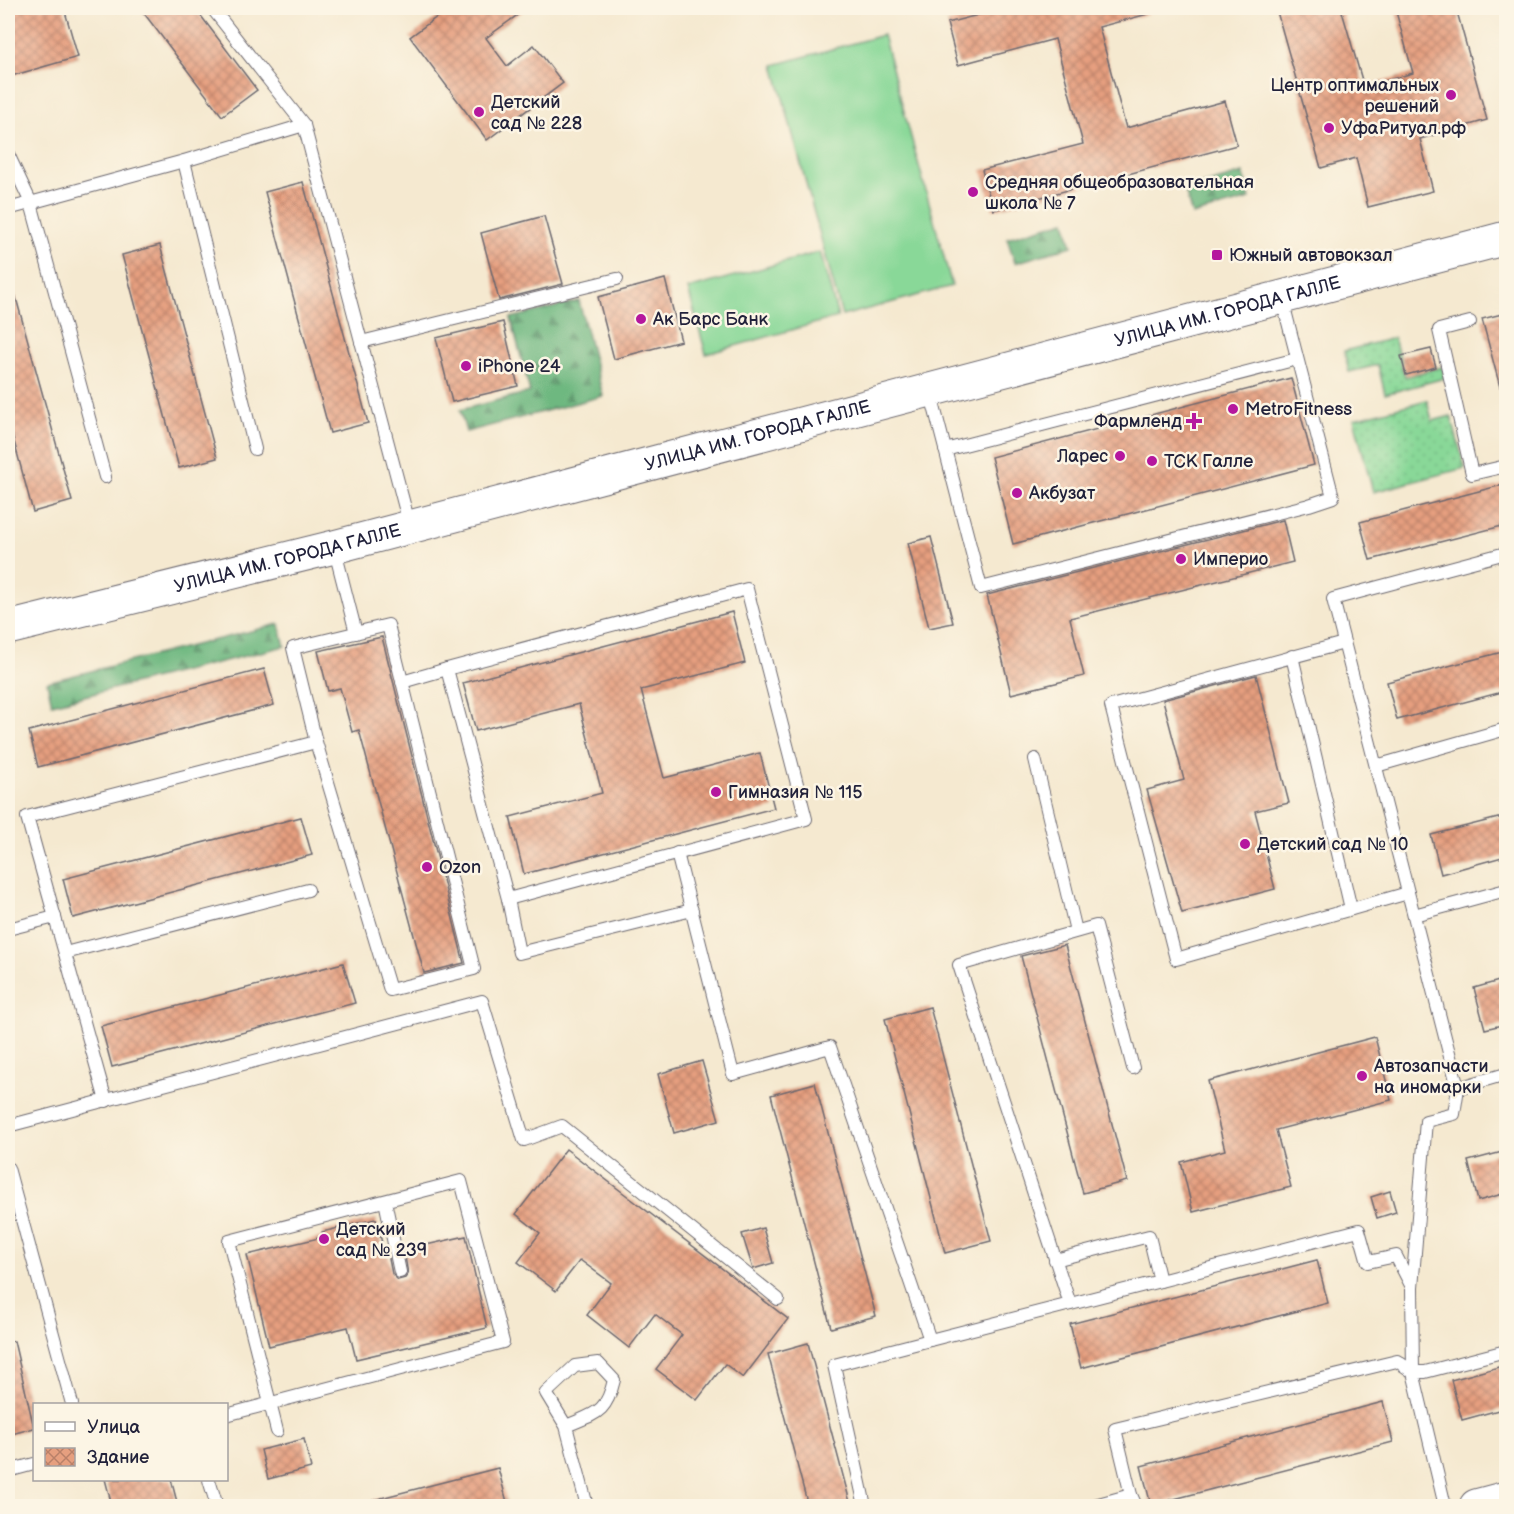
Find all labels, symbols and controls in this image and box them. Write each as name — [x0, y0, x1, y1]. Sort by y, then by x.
place label: Центр оптимальных решений — [1270, 75, 1439, 117]
marker: Центр оптимальных решений — [1444, 88, 1458, 102]
place label: Детский сад № 228 — [491, 92, 582, 134]
marker: Детский сад № 228 — [472, 105, 486, 119]
place label: УфаРитуал.рф — [1341, 118, 1466, 139]
marker: УфаРитуал.рф — [1322, 121, 1336, 135]
place label: Средняя общеобразовательная школа № 7 — [985, 172, 1254, 214]
marker: Средняя общеобразовательная школа № 7 — [966, 185, 980, 199]
place label: Южный автовокзал — [1229, 245, 1393, 266]
marker: Южный автовокзал — [1210, 248, 1224, 262]
street label: УЛИЦА ИМ. ГОРОДА ГАЛЛЕ — [1112, 272, 1343, 351]
place label: Ак Барс Банк — [652, 309, 769, 330]
marker: Ак Барс Банк — [634, 312, 648, 326]
place label: iPhone 24 — [478, 356, 561, 377]
marker: iPhone 24 — [459, 359, 473, 373]
street label: УЛИЦА ИМ. ГОРОДА ГАЛЛЕ — [642, 395, 873, 475]
place label: MetroFitness — [1245, 399, 1352, 420]
marker: MetroFitness — [1226, 402, 1240, 416]
place label: Фармленд — [1094, 411, 1182, 432]
marker: Фармленд — [1187, 414, 1201, 428]
place label: Ларес — [1056, 446, 1108, 467]
marker: Ларес — [1113, 449, 1127, 463]
place label: ТСК Галле — [1164, 451, 1253, 472]
marker: ТСК Галле — [1145, 454, 1159, 468]
place label: Акбузат — [1028, 483, 1096, 504]
marker: Акбузат — [1010, 486, 1024, 500]
street label: УЛИЦА ИМ. ГОРОДА ГАЛЛЕ — [172, 519, 403, 597]
place label: Империо — [1193, 549, 1268, 570]
marker: Империо — [1174, 552, 1188, 566]
place label: Гимназия № 115 — [728, 782, 863, 803]
marker: Гимназия № 115 — [709, 785, 723, 799]
place label: Детский сад № 10 — [1257, 834, 1408, 855]
marker: Детский сад № 10 — [1238, 837, 1252, 851]
place label: Ozon — [439, 857, 481, 878]
marker: Ozon — [420, 860, 434, 874]
place label: Автозапчасти на иномарки — [1373, 1056, 1488, 1098]
marker: Автозапчасти на иномарки — [1355, 1069, 1369, 1083]
place label: Детский сад № 239 — [336, 1219, 427, 1261]
marker: Детский сад № 239 — [317, 1232, 331, 1246]
legend — [33, 1403, 228, 1481]
text: Улица — [87, 1417, 141, 1438]
text: Здание — [87, 1447, 149, 1468]

